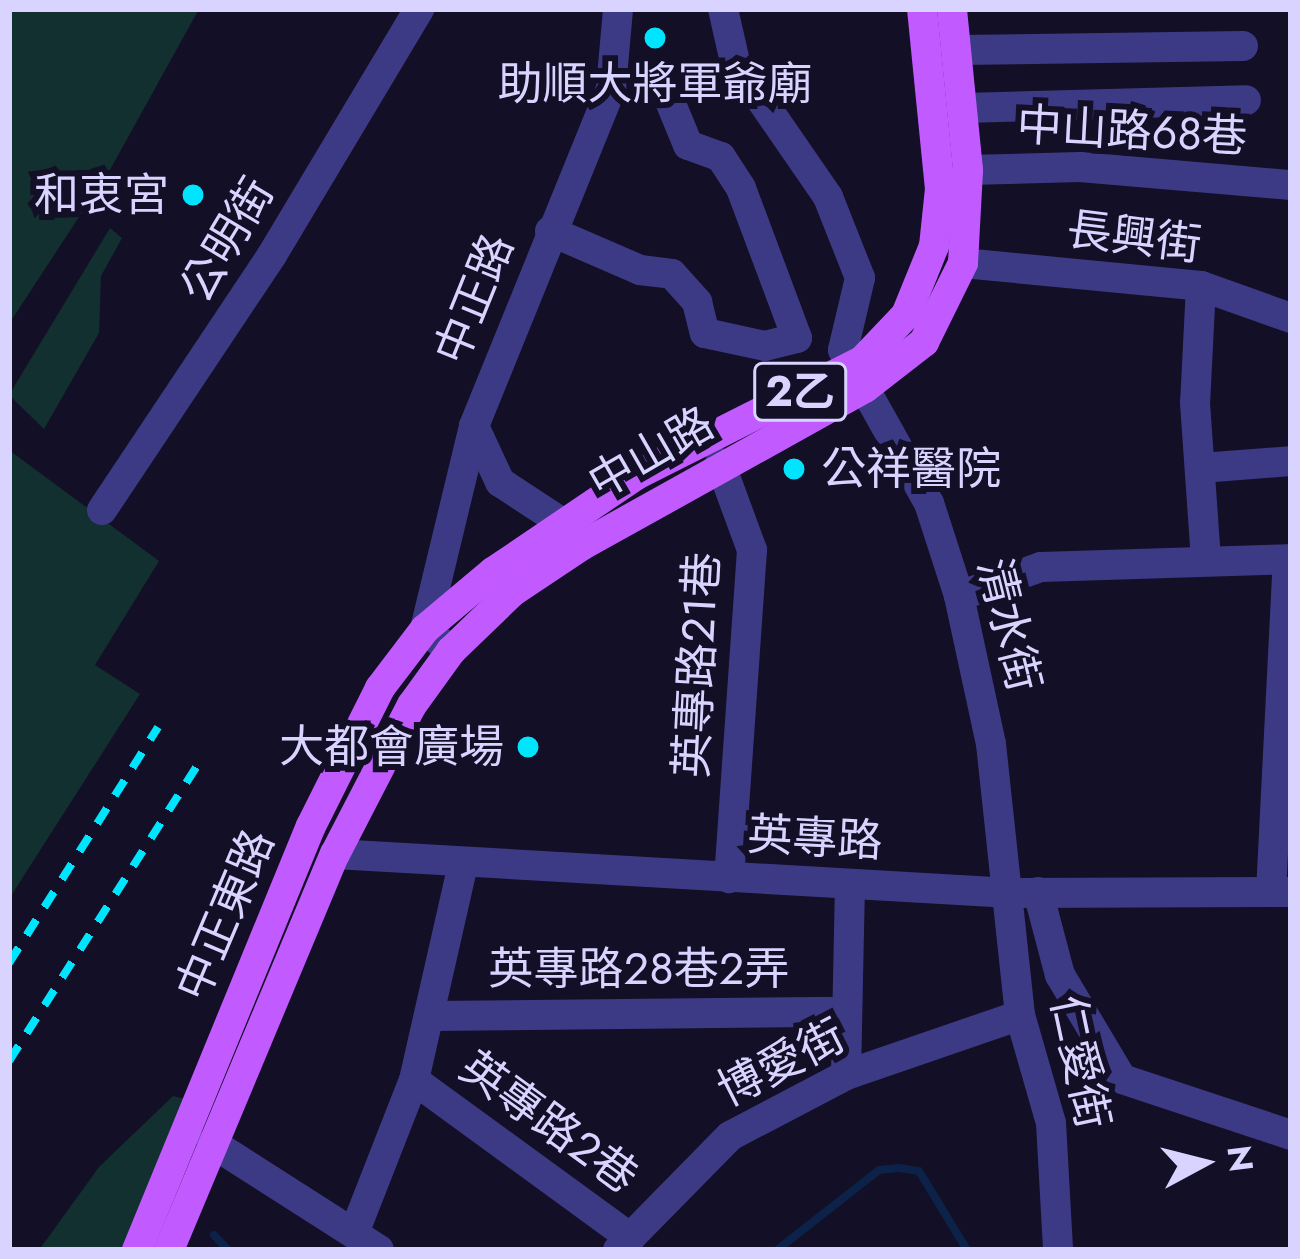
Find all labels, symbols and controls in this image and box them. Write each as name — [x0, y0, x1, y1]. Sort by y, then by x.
marker: 助順大將軍爺廟 — [642, 25, 668, 51]
place label: 助順大將軍爺廟 — [498, 57, 812, 111]
street label: 中山路68巷 — [1015, 98, 1249, 164]
place label: 和衷宮 — [34, 168, 169, 222]
street label: 公明街 — [169, 168, 285, 312]
marker: 和衷宮 — [180, 182, 206, 208]
street label: 長興街 — [1064, 202, 1204, 272]
street label: 中正路 — [424, 226, 524, 372]
road number: 2乙 — [752, 356, 848, 428]
street label: 中山路 — [579, 396, 723, 510]
place label: 公祥醫院 — [821, 442, 1001, 496]
marker: 公祥醫院 — [778, 453, 810, 485]
street label: 英專路21巷 — [664, 551, 730, 779]
street label: 清水街 — [966, 553, 1052, 697]
place label: 大都會廣場 — [279, 720, 504, 774]
marker: 大都會廣場 — [515, 734, 541, 760]
street label: 英專路 — [746, 808, 884, 868]
street label: 中正東路 — [165, 822, 285, 1008]
street label: 英專路28巷2弄 — [489, 942, 789, 996]
street label: 仁愛街 — [1040, 990, 1120, 1134]
street label: 博愛街 — [709, 1008, 853, 1118]
street label: 英專路2巷 — [450, 1040, 648, 1204]
north arrow — [1144, 1103, 1264, 1223]
text: N — [1215, 1143, 1265, 1174]

